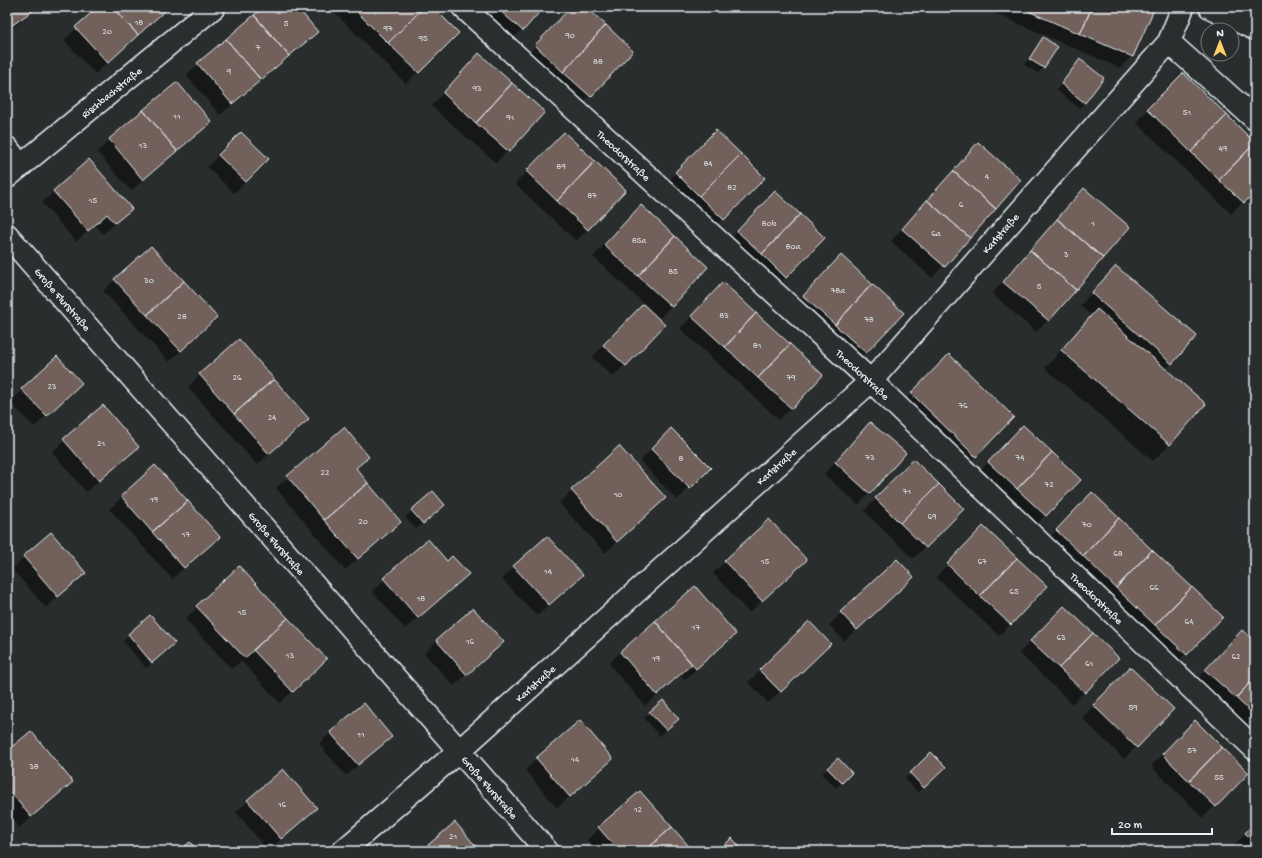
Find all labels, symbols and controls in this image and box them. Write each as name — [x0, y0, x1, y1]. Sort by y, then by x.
house number: 18 — [134, 18, 143, 29]
house number: 5 — [284, 19, 289, 30]
north arrow — [1200, 22, 1240, 62]
house number: 97 — [382, 24, 393, 35]
house number: 20 — [102, 27, 112, 38]
text: N — [1216, 28, 1224, 40]
house number: 90 — [564, 31, 575, 42]
house number: 95 — [417, 34, 428, 45]
house number: 7 — [255, 43, 261, 54]
house number: 88 — [593, 57, 603, 68]
street label: Rischbachstraße — [80, 65, 145, 122]
house number: 9 — [226, 67, 232, 78]
house number: 93 — [471, 84, 482, 95]
house number: 51 — [1183, 108, 1192, 119]
house number: 11 — [172, 112, 181, 123]
house number: 91 — [505, 113, 514, 124]
street label: Theodorstraße — [593, 128, 652, 184]
house number: 13 — [138, 141, 147, 152]
house number: 49 — [1219, 144, 1228, 155]
house number: 84 — [703, 159, 713, 170]
house number: 89 — [556, 162, 566, 173]
house number: 4 — [985, 172, 990, 183]
house number: 82 — [727, 183, 737, 194]
house number: 87 — [587, 191, 597, 202]
house number: 15 — [88, 196, 97, 207]
house number: 6 — [959, 200, 964, 211]
street label: Karlstraße — [981, 211, 1022, 257]
house number: 80b — [762, 219, 777, 230]
house number: 1 — [1090, 219, 1095, 230]
house number: 6a — [931, 229, 942, 240]
house number: 85a — [632, 236, 647, 247]
house number: 80a — [785, 242, 802, 253]
house number: 3 — [1063, 250, 1069, 261]
street label: Große Flurstraße — [31, 266, 92, 335]
house number: 85 — [668, 267, 678, 278]
house number: 30 — [143, 276, 154, 287]
house number: 5 — [1037, 282, 1042, 293]
house number: 78a — [830, 286, 846, 297]
house number: 83 — [719, 311, 729, 322]
house number: 28 — [177, 312, 187, 323]
house number: 78 — [863, 315, 874, 326]
house number: 81 — [753, 341, 762, 352]
street label: Theodorstraße — [832, 347, 891, 403]
house number: 26 — [233, 373, 242, 384]
house number: 79 — [785, 373, 796, 384]
house number: 23 — [47, 382, 57, 393]
house number: 76 — [957, 401, 968, 412]
house number: 24 — [268, 413, 277, 424]
house number: 21 — [97, 439, 105, 450]
street label: Karlstraße — [755, 446, 800, 488]
house number: 73 — [864, 453, 875, 464]
house number: 74 — [1015, 453, 1025, 464]
house number: 8 — [679, 454, 684, 465]
house number: 22 — [321, 468, 330, 479]
house number: 72 — [1043, 480, 1054, 491]
house number: 71 — [902, 487, 912, 498]
house number: 10 — [613, 490, 622, 501]
house number: 19 — [149, 495, 159, 506]
street label: Große Flurstraße — [245, 510, 306, 579]
house number: 69 — [927, 512, 937, 523]
house number: 20 — [358, 517, 368, 528]
house number: 70 — [1081, 520, 1092, 531]
house number: 17 — [181, 530, 190, 541]
house number: 68 — [1113, 549, 1123, 560]
house number: 15 — [760, 557, 769, 568]
house number: 67 — [977, 557, 987, 568]
house number: 14 — [543, 567, 553, 578]
street label: Theodorstraße — [1066, 571, 1125, 628]
house number: 66 — [1149, 583, 1159, 594]
house number: 65 — [1009, 587, 1019, 598]
house number: 18 — [416, 594, 425, 605]
house number: 15 — [237, 608, 246, 619]
house number: 64 — [1185, 617, 1194, 628]
house number: 17 — [691, 623, 700, 634]
house number: 63 — [1056, 633, 1066, 644]
house number: 16 — [465, 637, 475, 648]
house number: 13 — [285, 651, 294, 662]
house number: 62 — [1232, 652, 1241, 663]
house number: 19 — [651, 654, 661, 665]
house number: 61 — [1085, 659, 1093, 670]
street label: Karlstraße — [514, 663, 559, 705]
house number: 59 — [1128, 703, 1138, 714]
house number: 11 — [356, 730, 365, 741]
house number: 57 — [1187, 746, 1197, 757]
street label: Große Flurstraße — [458, 754, 519, 823]
house number: 14 — [570, 755, 580, 766]
house number: 38 — [28, 762, 39, 773]
house number: 55 — [1214, 773, 1224, 784]
house number: 16 — [277, 800, 287, 811]
house number: 12 — [633, 805, 643, 816]
scale bar — [1112, 810, 1212, 836]
text: 20 m — [1118, 819, 1143, 833]
house number: 21 — [449, 832, 457, 843]

